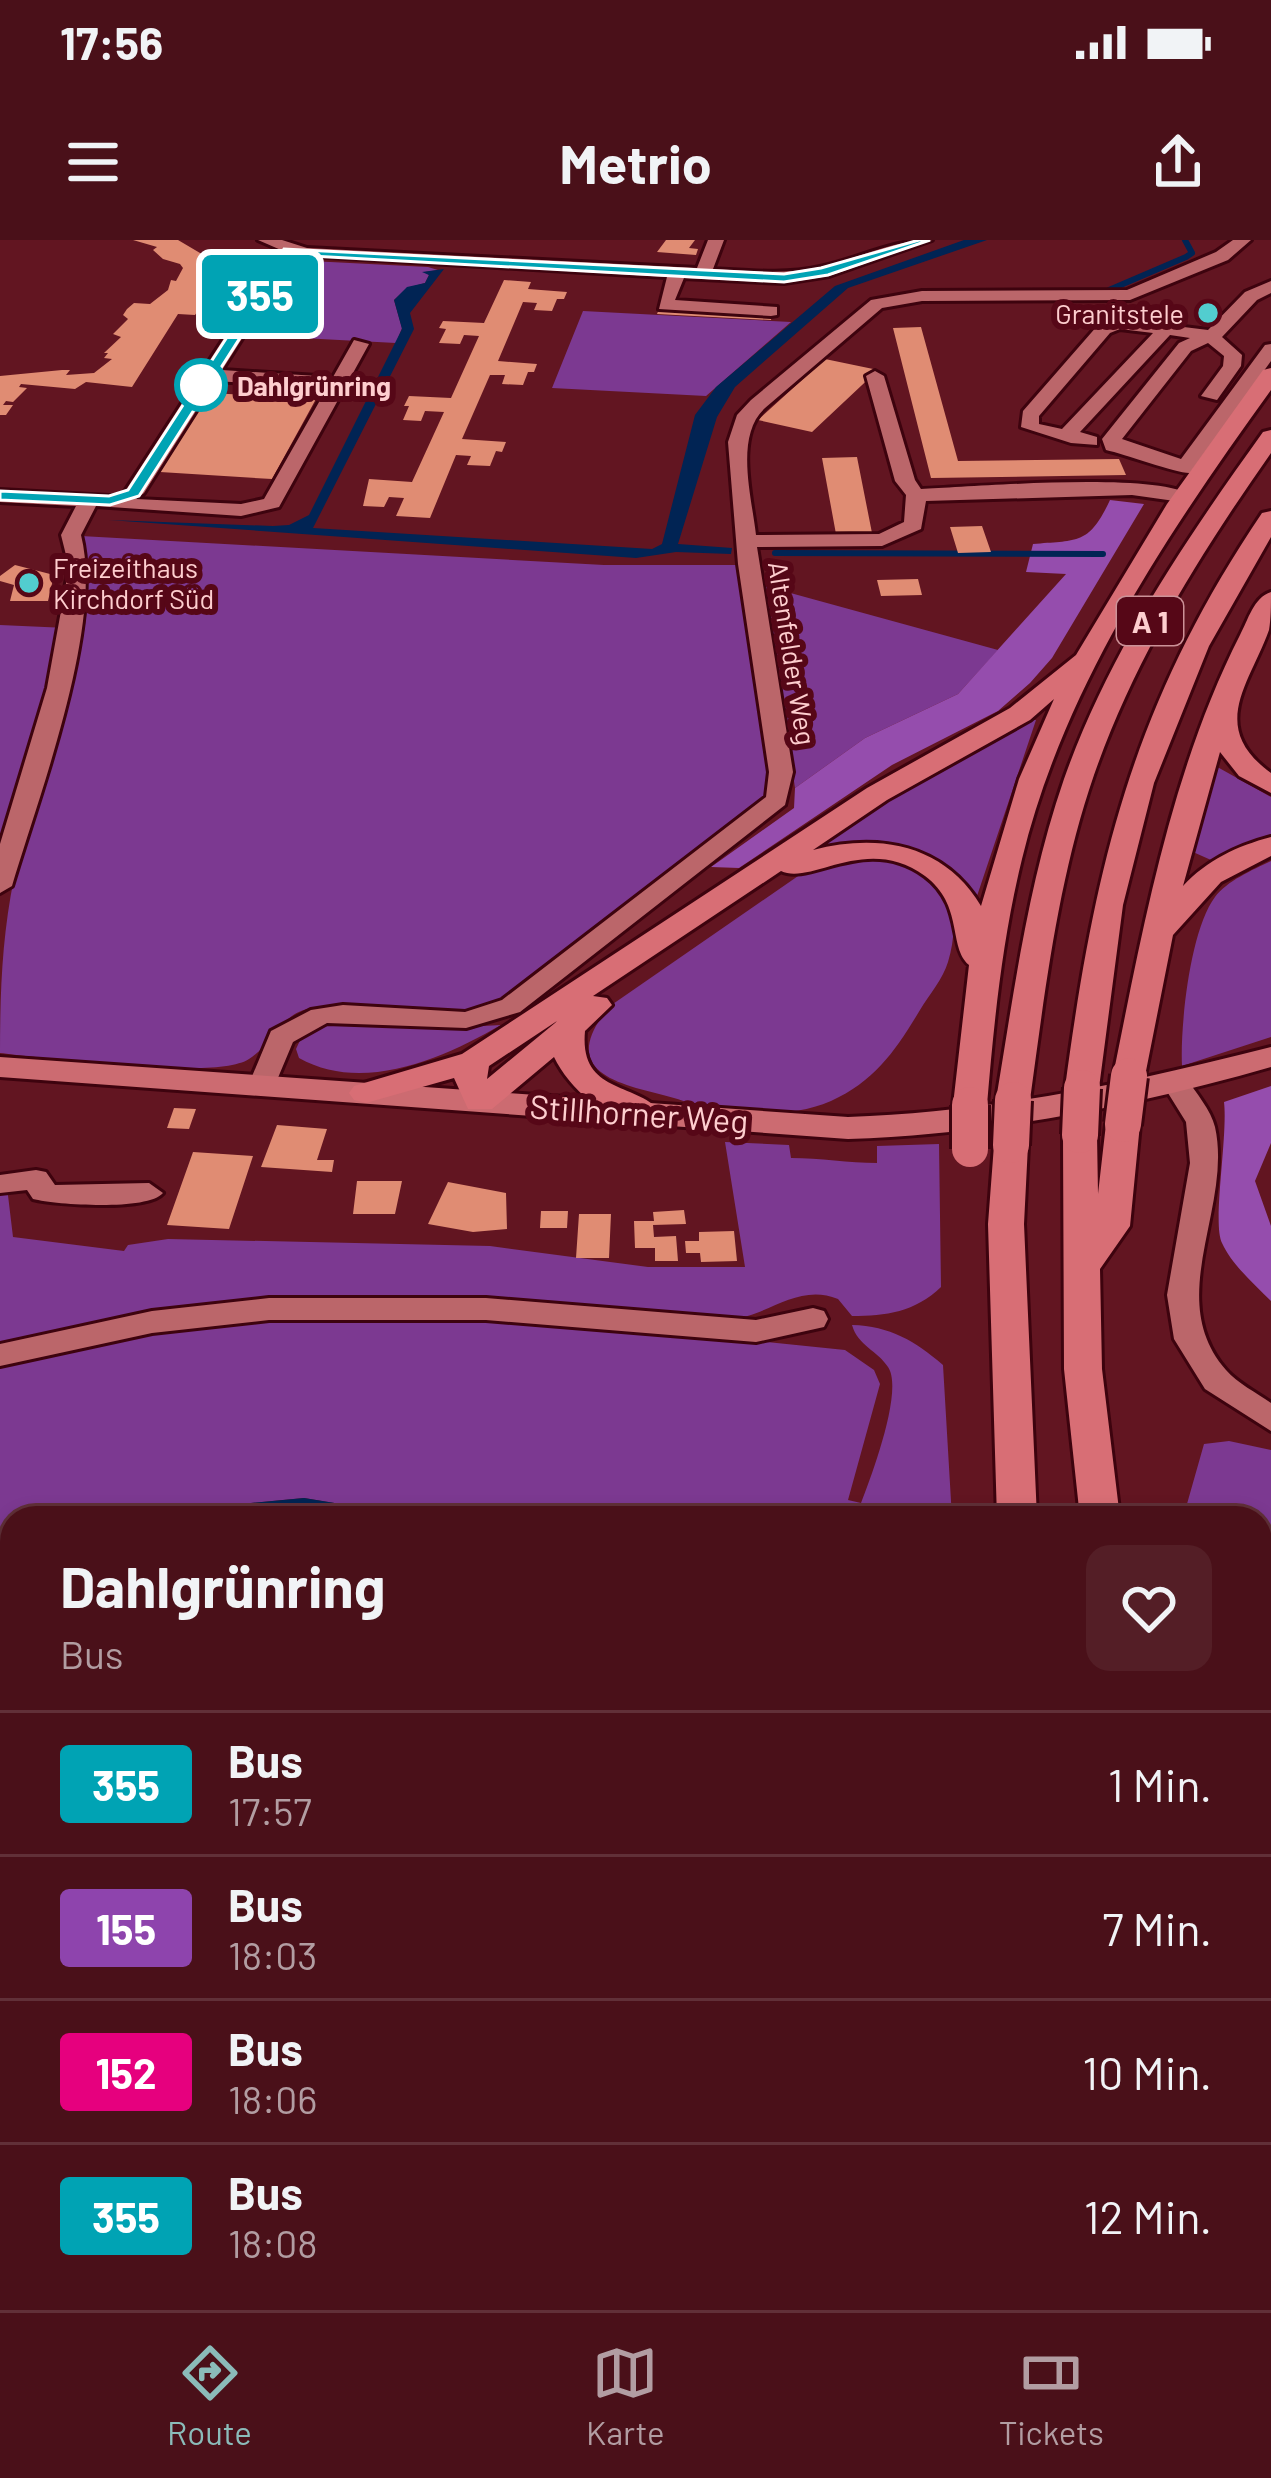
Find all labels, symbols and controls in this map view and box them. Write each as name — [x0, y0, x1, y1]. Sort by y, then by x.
text: 17:56 — [60, 15, 163, 69]
icon: menu — [60, 129, 126, 195]
icon: share — [1145, 129, 1211, 195]
text: Metrio — [559, 130, 712, 195]
line badge: 355 — [191, 255, 329, 333]
text: 355 — [226, 269, 294, 319]
place label: Granitstele — [1055, 297, 1184, 329]
marker: Granitstele — [1195, 300, 1221, 326]
marker: Dahlgrünring — [176, 360, 226, 410]
place label: Dahlgrünring — [237, 369, 391, 401]
place label: Freizeithaus Kirchdorf Süd — [53, 551, 214, 614]
street label: Altenfelder Weg — [763, 559, 823, 747]
marker: Freizeithaus Kirchdorf Süd — [16, 570, 42, 596]
road number: A 1 — [1117, 597, 1183, 645]
street label: Stillhorner Weg — [528, 1085, 750, 1141]
button: heart — [1086, 1545, 1212, 1671]
text: Dahlgrünring — [60, 1551, 385, 1619]
text: Bus — [60, 1630, 124, 1677]
text: Bus — [228, 1733, 303, 1787]
text: 1 Min. — [1108, 1757, 1212, 1811]
text: 355 — [92, 1759, 160, 1809]
text: 17:57 — [228, 1787, 312, 1834]
text: Bus — [228, 1877, 303, 1931]
text: 7 Min. — [1102, 1901, 1212, 1955]
text: 155 — [96, 1903, 156, 1953]
text: 18:03 — [228, 1931, 317, 1978]
text: Bus — [228, 2021, 303, 2075]
text: 10 Min. — [1082, 2045, 1212, 2099]
text: 152 — [95, 2047, 157, 2097]
text: 18:06 — [228, 2075, 317, 2122]
text: Bus — [228, 2165, 303, 2219]
text: 12 Min. — [1084, 2189, 1212, 2243]
text: 355 — [92, 2191, 160, 2241]
text: 18:08 — [228, 2219, 318, 2266]
tab: Route — [167, 2340, 252, 2452]
tab: Karte — [586, 2340, 665, 2452]
tab: Tickets — [999, 2340, 1104, 2452]

